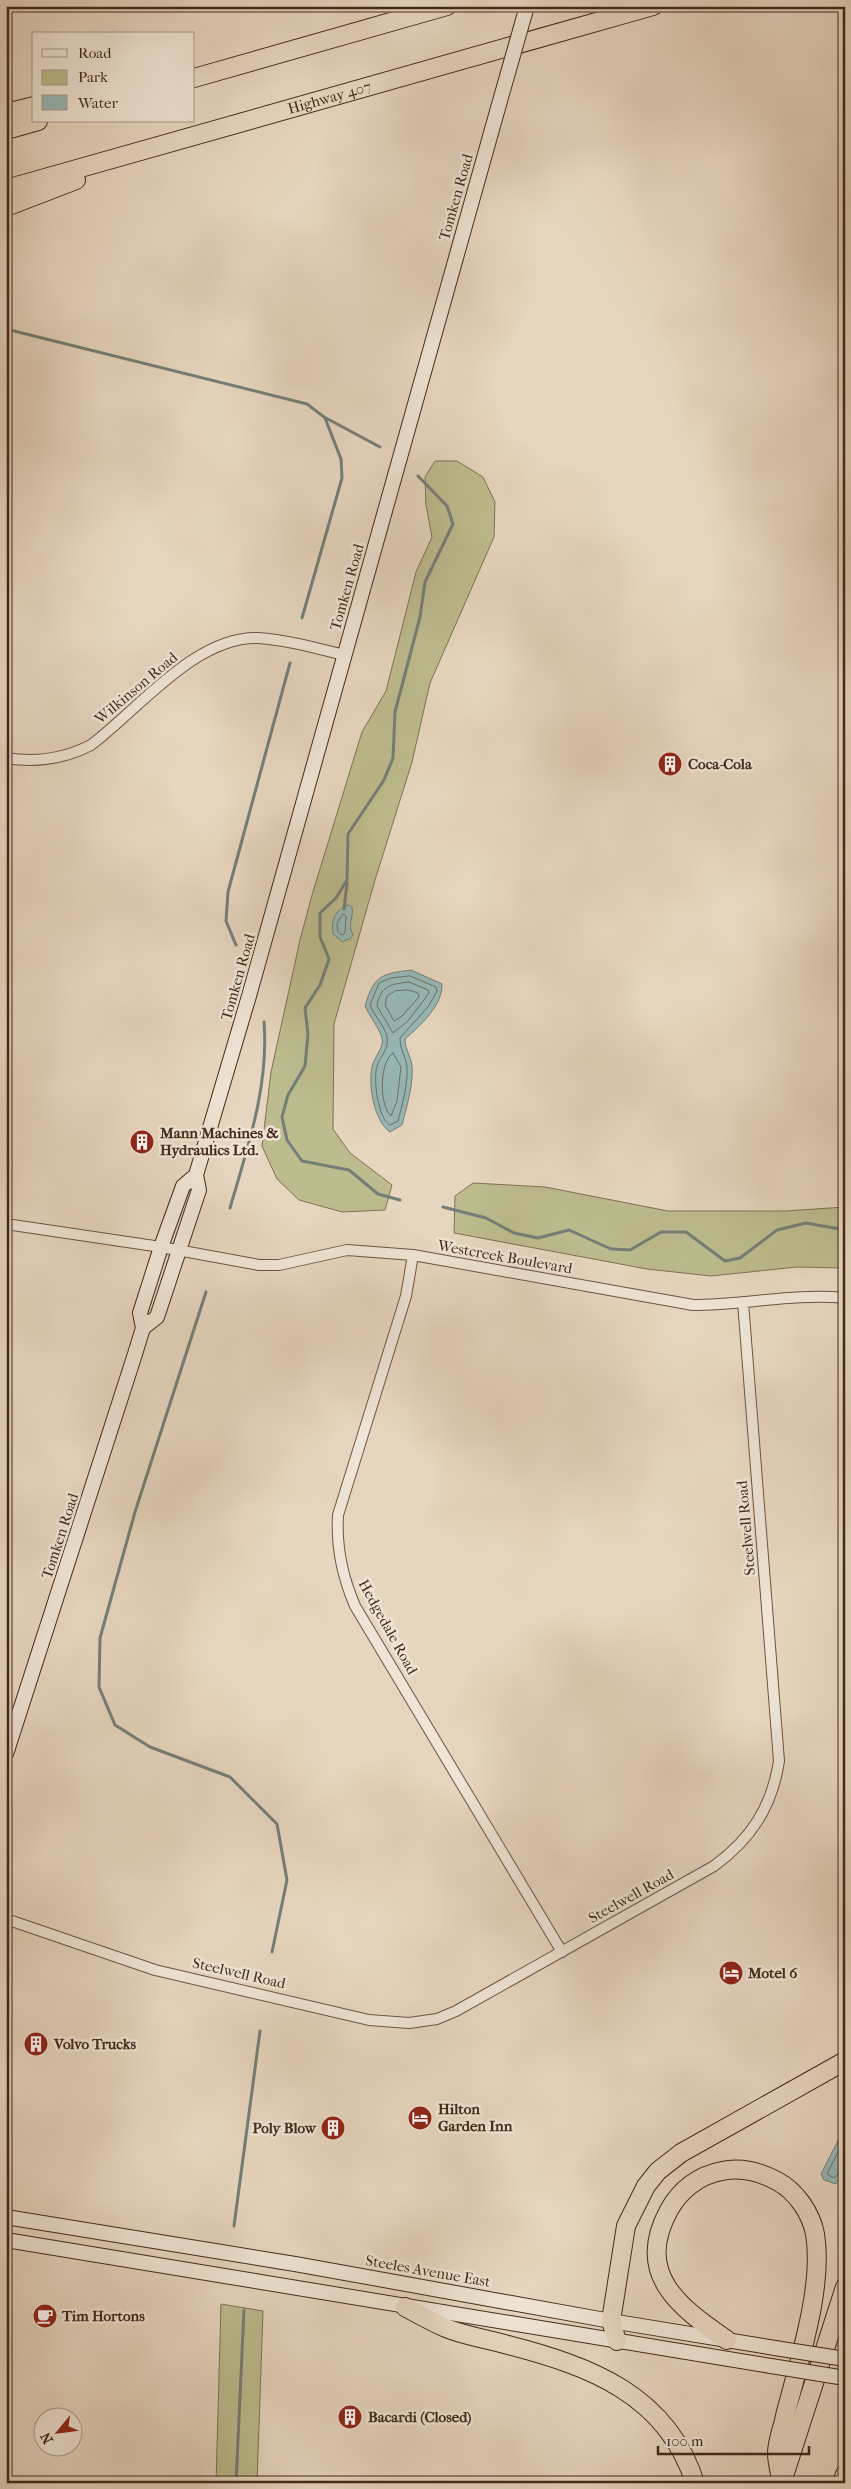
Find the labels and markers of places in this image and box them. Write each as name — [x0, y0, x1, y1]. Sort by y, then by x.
building icon: Coca-Cola — [657, 751, 683, 777]
place label: Coca-Cola — [688, 755, 753, 773]
place label: Mann Machines & Hydraulics Ltd. — [159, 1124, 279, 1159]
building icon: Mann Machines & Hydraulics Ltd. — [129, 1129, 155, 1155]
hotel icon: Motel 6 — [718, 1960, 744, 1986]
place label: Motel 6 — [747, 1964, 798, 1982]
building icon: Volvo Trucks — [23, 2031, 49, 2057]
place label: Volvo Trucks — [53, 2035, 137, 2053]
place label: Hilton Garden Inn — [438, 2100, 513, 2135]
hotel icon: Hilton Garden Inn — [407, 2105, 433, 2131]
building icon: Poly Blow — [320, 2115, 346, 2141]
place label: Poly Blow — [252, 2119, 317, 2137]
cafe icon: Tim Hortons — [32, 2303, 58, 2329]
place label: Tim Hortons — [61, 2307, 145, 2325]
building icon: Bacardi (Closed) — [337, 2404, 363, 2430]
place label: Bacardi (Closed) — [368, 2408, 471, 2426]

